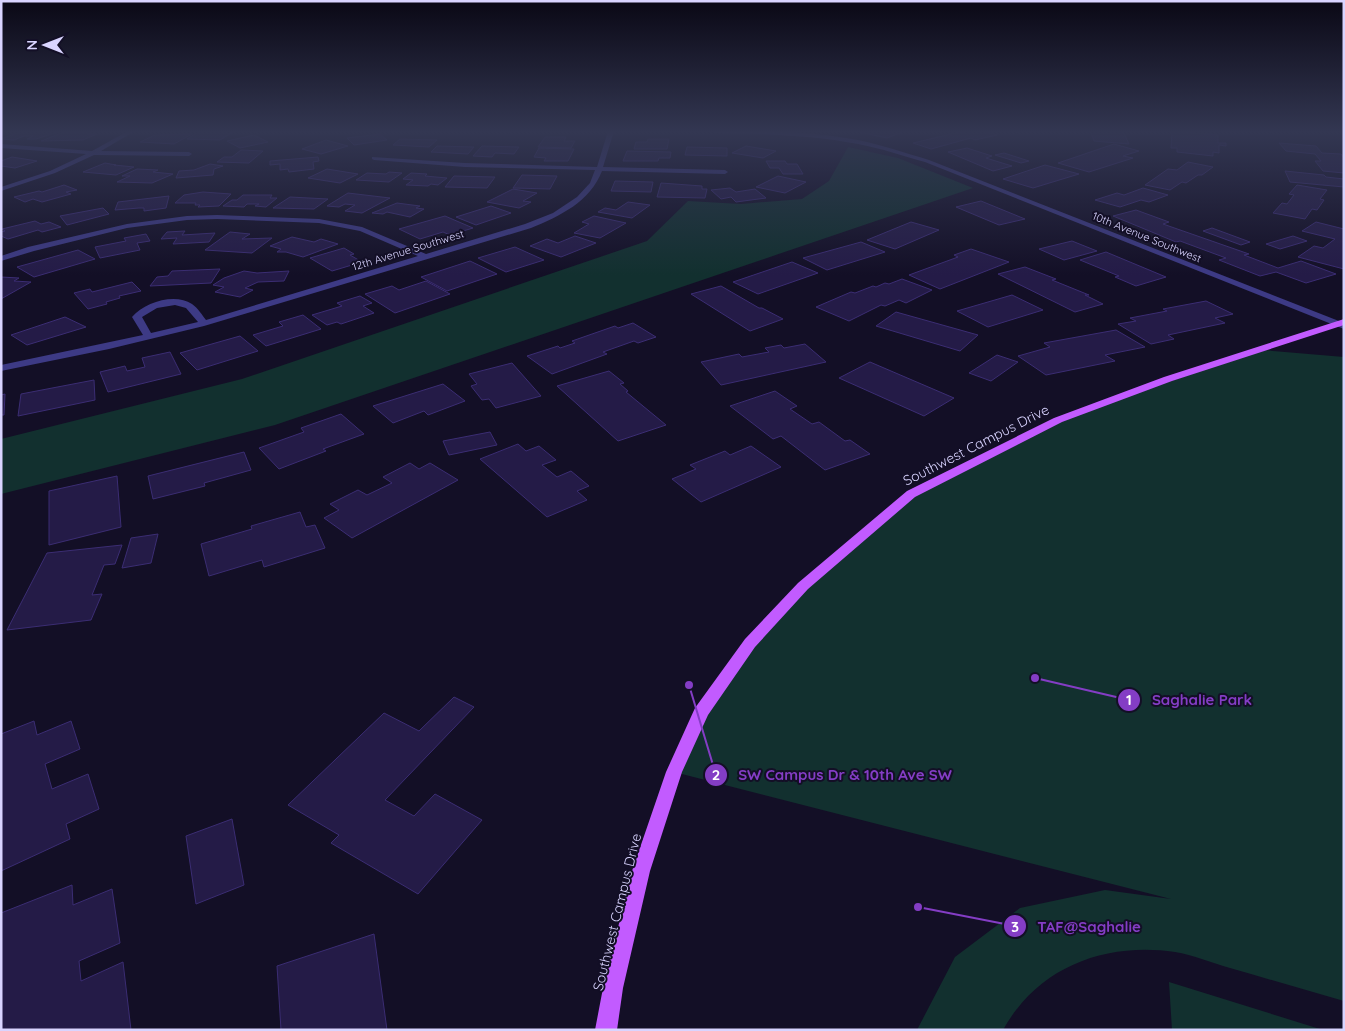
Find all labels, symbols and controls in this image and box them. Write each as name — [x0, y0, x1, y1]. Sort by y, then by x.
north arrow — [20, 20, 70, 70]
text: N — [23, 40, 41, 50]
street label: 10th Avenue Southwest — [1090, 209, 1204, 265]
street label: 12th Avenue Southwest — [350, 226, 466, 274]
street label: Southwest Campus Drive — [900, 400, 1052, 490]
callout: Saghalie Park — [1117, 685, 1262, 715]
text: 1 — [1126, 690, 1132, 709]
text: Saghalie Park — [1152, 690, 1252, 709]
callout: SW Campus Dr & 10th Ave SW — [703, 760, 962, 790]
text: 2 — [712, 765, 720, 784]
text: SW Campus Dr & 10th Ave SW — [738, 765, 952, 784]
street label: Southwest Campus Drive — [589, 831, 645, 993]
callout: TAF@Saghalie — [1002, 911, 1151, 941]
text: 3 — [1011, 917, 1019, 936]
text: TAF@Saghalie — [1037, 917, 1141, 936]

